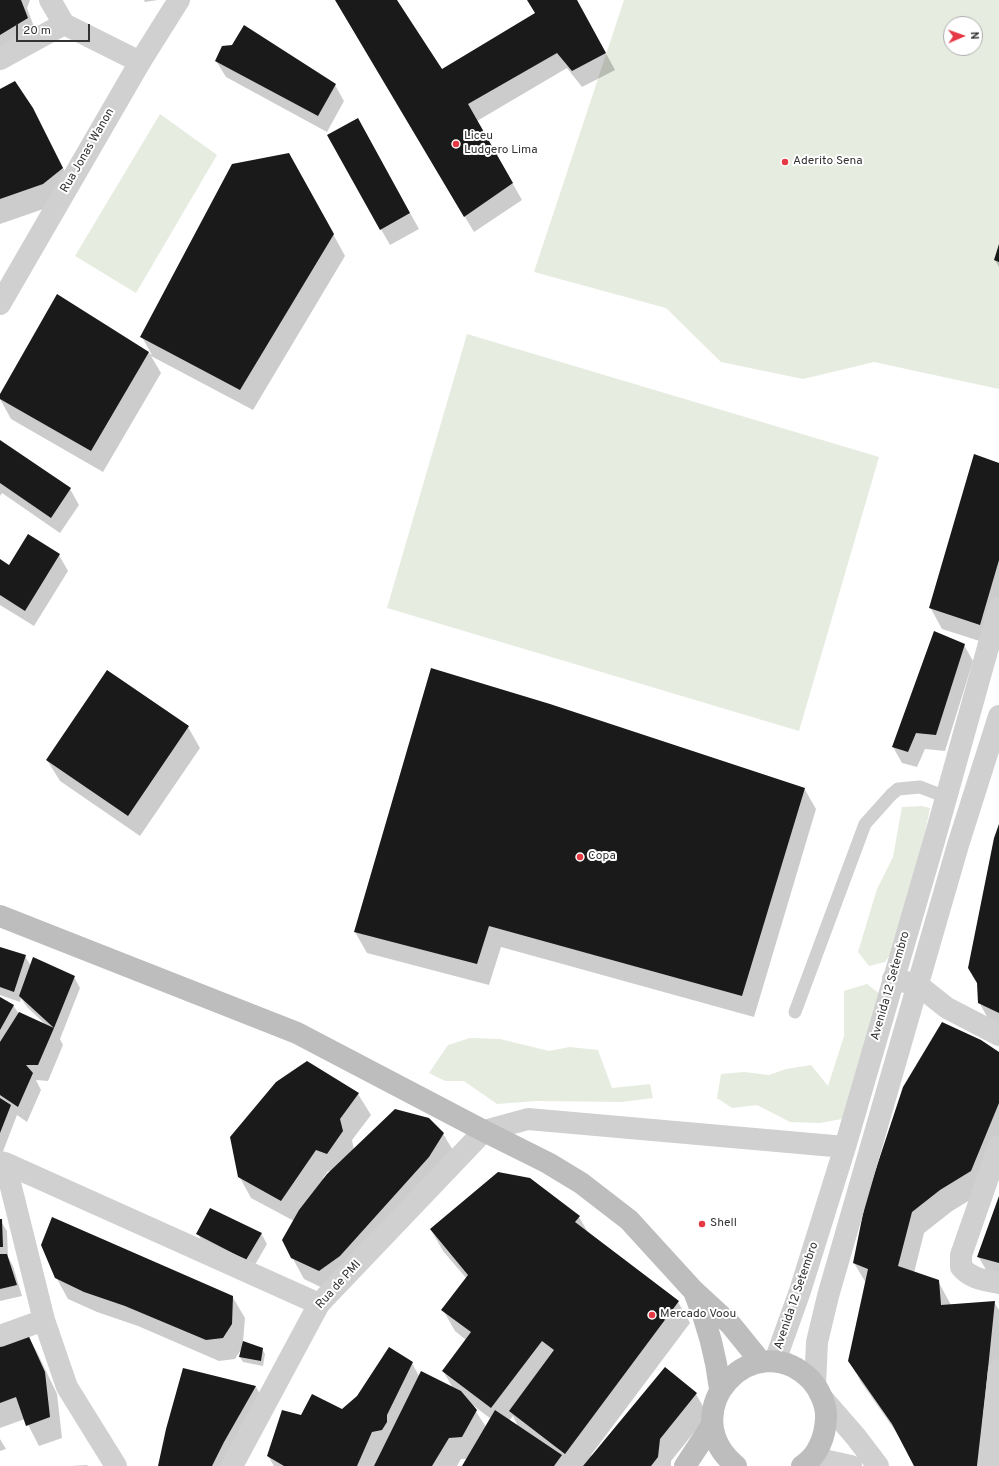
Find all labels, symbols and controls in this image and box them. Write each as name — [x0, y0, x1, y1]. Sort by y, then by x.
scale bar — [18, 16, 92, 42]
north arrow — [943, 16, 983, 56]
text: 20 m — [23, 23, 51, 39]
text: N — [967, 31, 981, 40]
street label: Rua Jonas Wanon — [58, 106, 118, 196]
place label: Liceu Ludgero Lima — [464, 130, 538, 158]
marker: Liceu Ludgero Lima — [451, 139, 461, 149]
place label: Aderito Sena — [793, 155, 863, 169]
marker: Aderito Sena — [780, 157, 790, 167]
place label: Copa — [588, 850, 616, 864]
marker: Copa — [575, 852, 585, 862]
street label: Avenida 12 Setembro — [869, 930, 913, 1042]
place label: Shell — [710, 1217, 737, 1231]
marker: Shell — [697, 1219, 707, 1229]
street label: Avenida 12 Setembro — [772, 1240, 822, 1352]
street label: Rua de PMI — [313, 1258, 365, 1312]
place label: Mercado Voou — [660, 1308, 736, 1322]
marker: Mercado Voou — [647, 1310, 657, 1320]

